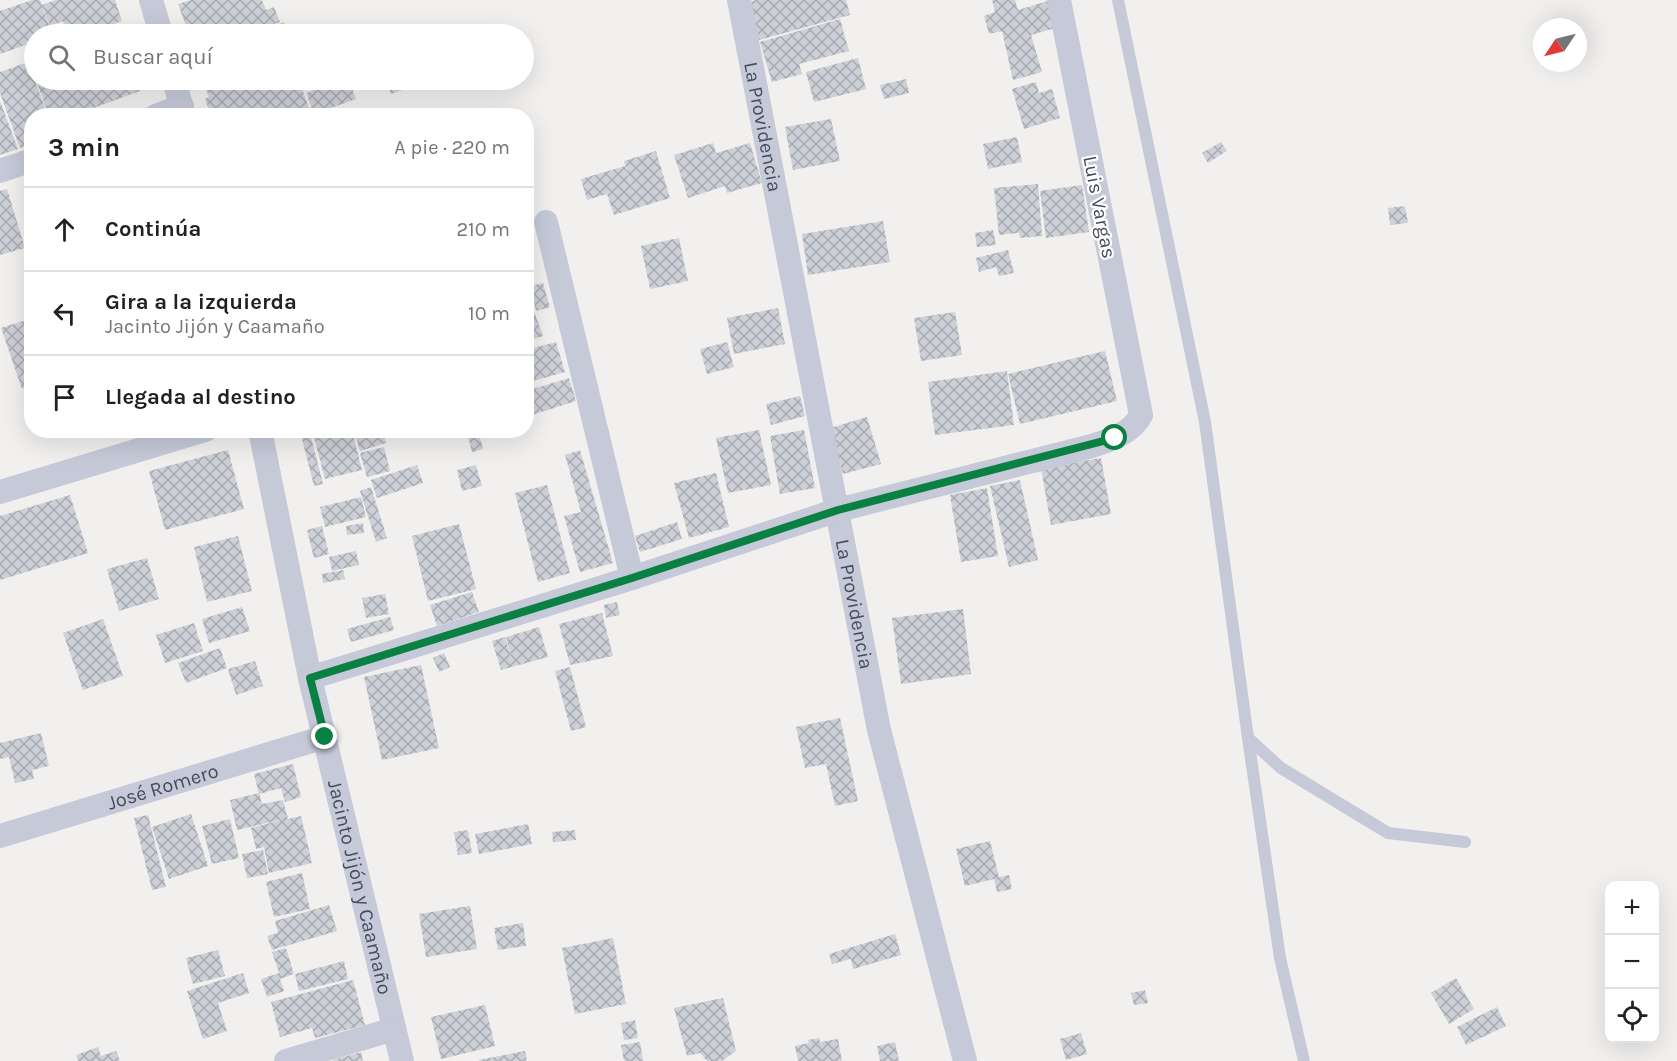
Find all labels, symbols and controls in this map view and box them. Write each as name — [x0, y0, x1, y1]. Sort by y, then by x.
north arrow — [1533, 18, 1587, 72]
search box — [24, 24, 534, 90]
icon: search — [45, 41, 78, 74]
text: Buscar aquí — [93, 44, 213, 70]
street label: La Providencia — [739, 60, 787, 194]
text: 3 min — [48, 132, 120, 163]
text: A pie · 220 m — [394, 136, 510, 159]
street label: Luis Vargas — [1078, 154, 1121, 260]
icon: ahead — [48, 213, 81, 246]
text: Continúa — [105, 216, 201, 242]
text: 210 m — [456, 218, 510, 241]
text: Gira a la izquierda — [105, 289, 297, 315]
icon: left — [48, 297, 81, 330]
text: 10 m — [468, 302, 510, 325]
text: Jacinto Jijón y Caamaño — [105, 315, 325, 338]
icon: arrive — [48, 381, 81, 414]
text: Llegada al destino — [105, 384, 296, 410]
route start — [1101, 424, 1127, 450]
street label: La Providencia — [831, 537, 878, 671]
route end — [311, 723, 337, 749]
street label: José Romero — [104, 759, 221, 815]
street label: Jacinto Jijón y Caamaño — [323, 778, 397, 997]
map controls — [1605, 881, 1659, 1043]
button: + — [1605, 881, 1659, 935]
button: − — [1605, 935, 1659, 989]
button: locate — [1605, 989, 1659, 1043]

